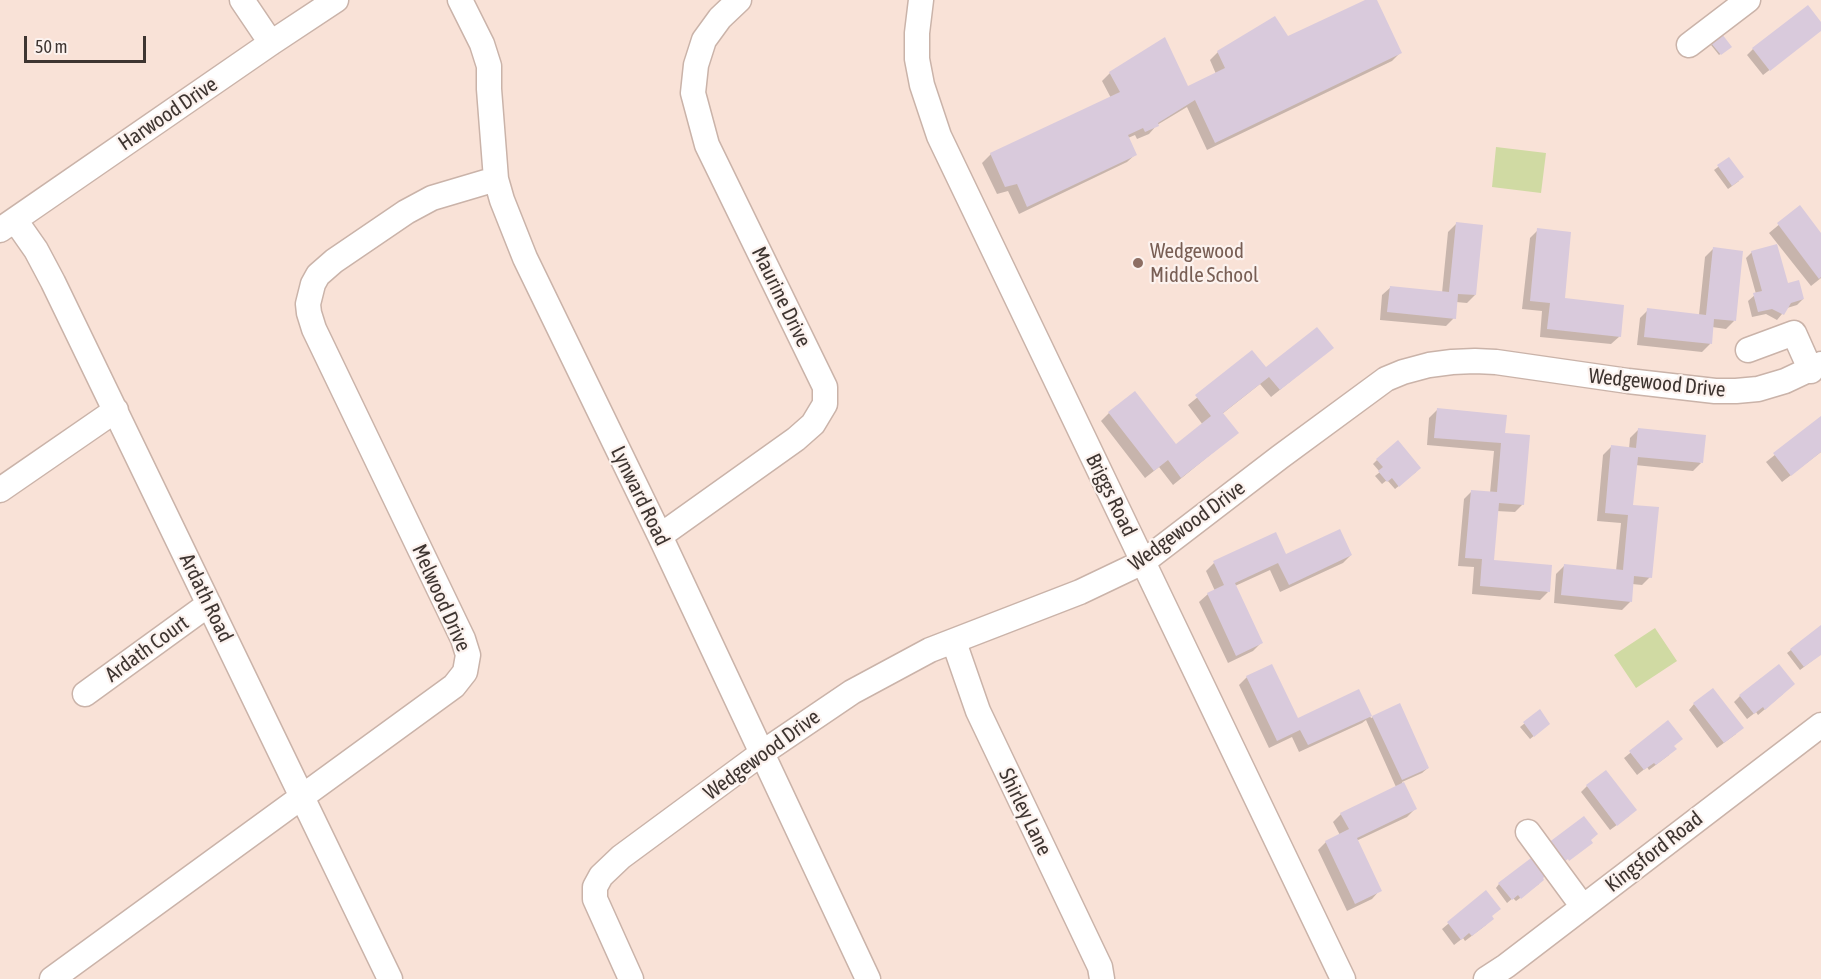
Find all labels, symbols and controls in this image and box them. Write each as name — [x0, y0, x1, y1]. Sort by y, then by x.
scale bar — [27, 24, 148, 62]
text: 50 m — [35, 36, 67, 57]
street label: Harwood Drive — [114, 72, 222, 156]
place label: Wedgewood Middle School — [1150, 238, 1259, 288]
street label: Maurine Drive — [746, 243, 816, 351]
marker: Wedgewood Middle School — [1131, 256, 1145, 270]
street label: Wedgewood Drive — [1587, 363, 1727, 403]
street label: Lynward Road — [605, 442, 675, 550]
street label: Briggs Road — [1080, 449, 1142, 541]
street label: Wedgewood Drive — [1124, 475, 1250, 577]
street label: Melwood Drive — [406, 541, 476, 655]
street label: Ardath Road — [174, 550, 238, 646]
street label: Ardath Court — [100, 610, 194, 688]
street label: Wedgewood Drive — [699, 704, 825, 806]
street label: Shirley Lane — [993, 764, 1057, 860]
street label: Kingsford Road — [1600, 806, 1708, 898]

